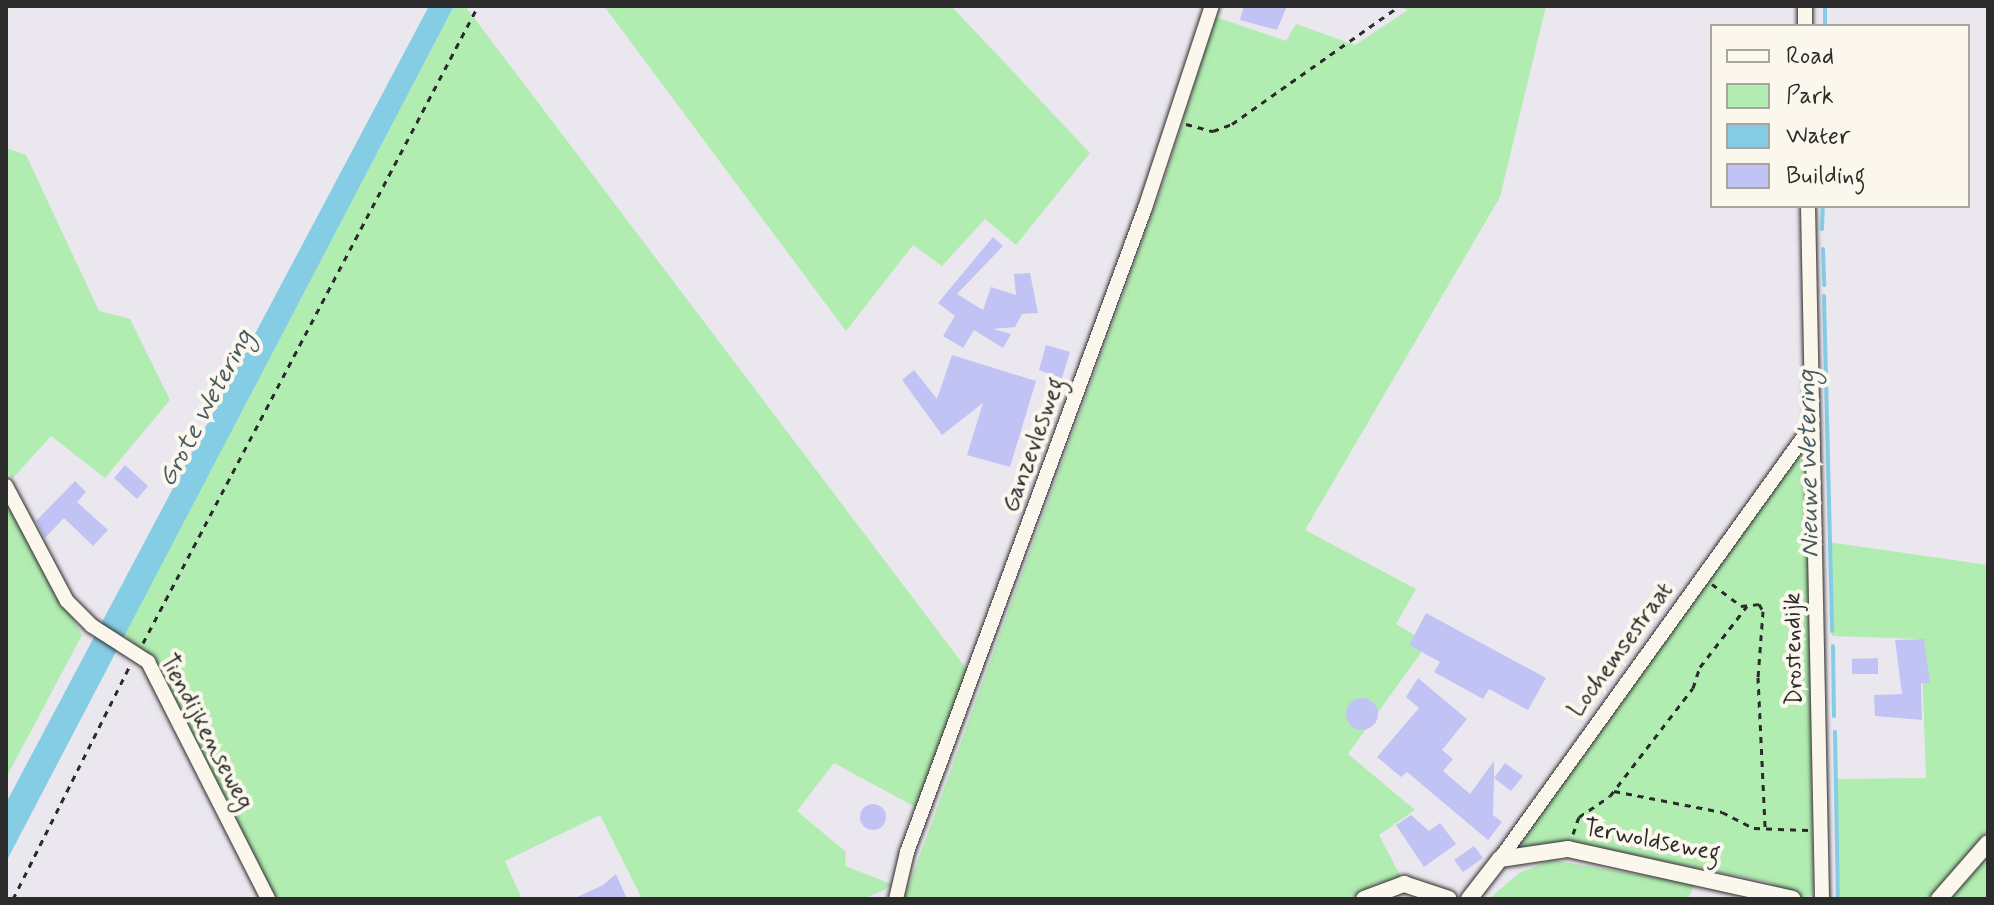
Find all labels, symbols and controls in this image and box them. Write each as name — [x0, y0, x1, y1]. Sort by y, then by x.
legend — [1710, 24, 1970, 208]
text: Road — [1786, 41, 1834, 72]
text: Park — [1786, 81, 1834, 112]
text: Water — [1786, 121, 1850, 152]
text: Building — [1786, 161, 1866, 192]
water label: Grote Wetering — [153, 326, 261, 492]
water label: Nieuwe Wetering — [1793, 370, 1827, 558]
street label: Ganzevlesweg — [996, 374, 1072, 516]
street label: Lochemsestraat — [1562, 577, 1680, 723]
street label: Drostendijk — [1779, 592, 1809, 706]
street label: Tiendijkenseweg — [153, 649, 259, 815]
street label: Terwoldseweg — [1581, 814, 1723, 868]

